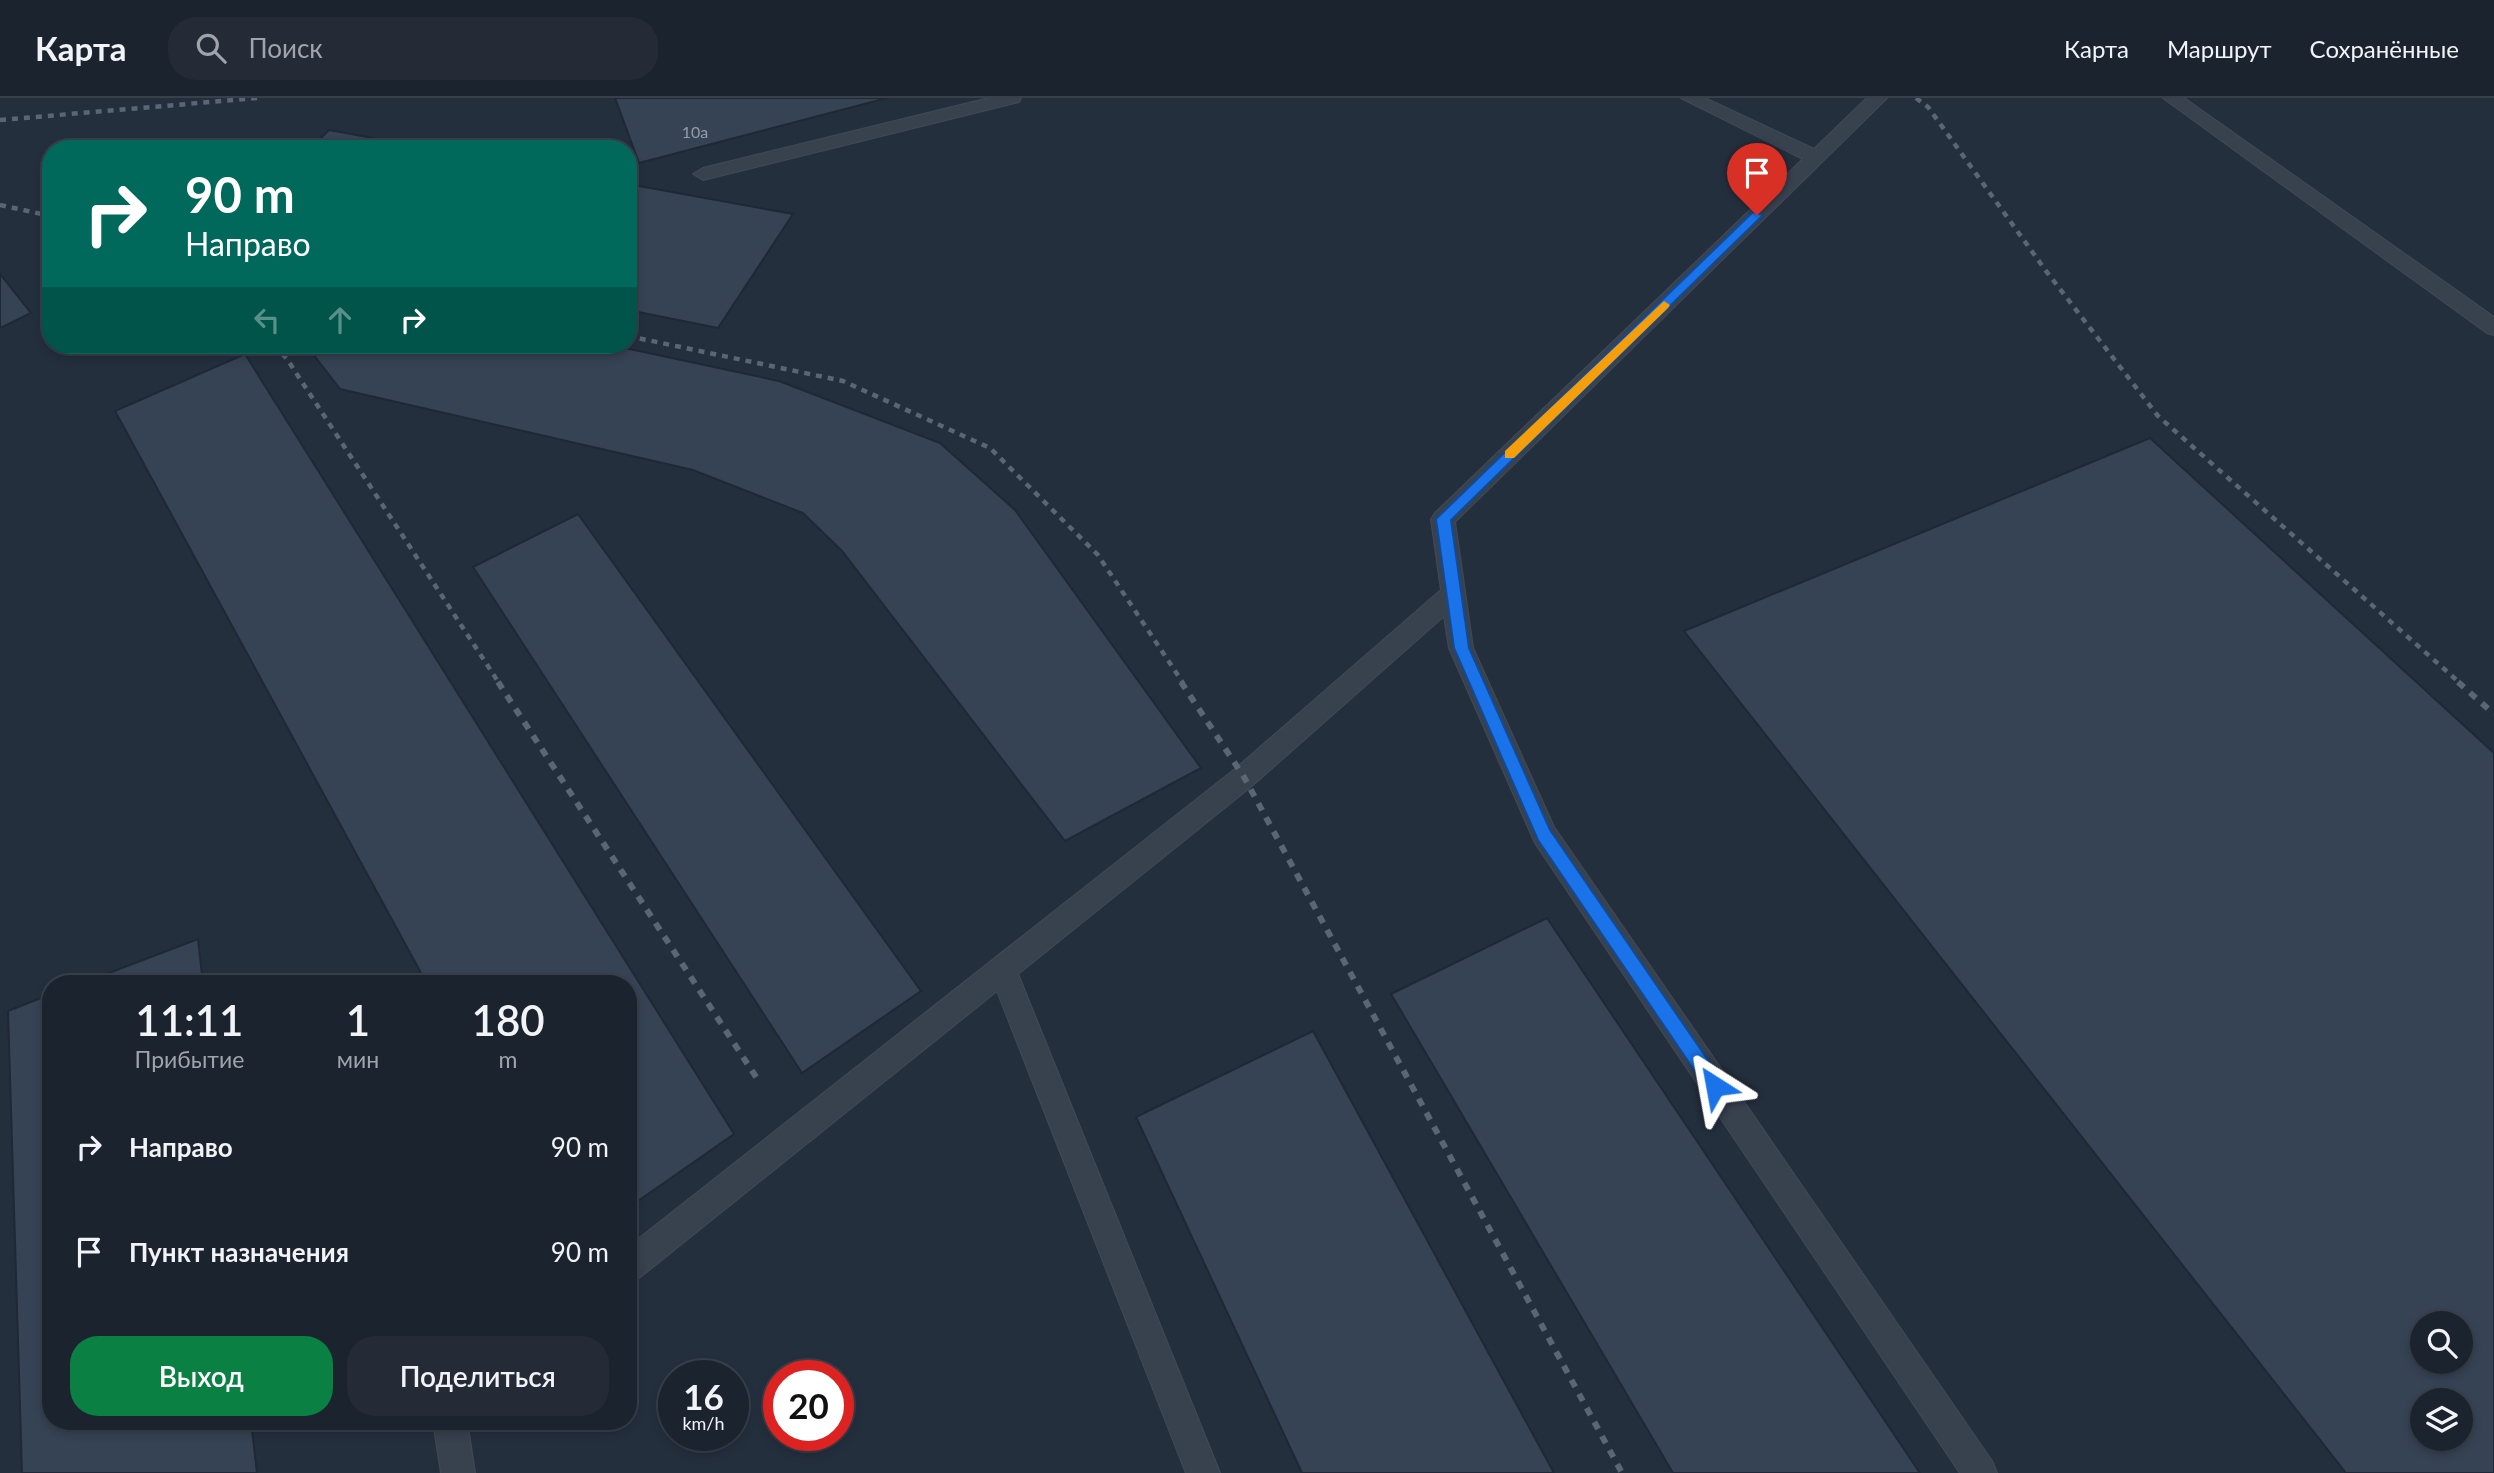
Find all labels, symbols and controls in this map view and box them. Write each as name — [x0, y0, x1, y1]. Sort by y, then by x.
search box — [168, 17, 658, 80]
text: Карта — [35, 28, 126, 68]
icon: search — [192, 29, 230, 67]
text: Поиск — [248, 32, 323, 64]
text: Карта — [2064, 34, 2129, 63]
text: Маршрут — [2167, 34, 2272, 63]
text: Сохранённые — [2310, 34, 2459, 63]
house number: 10а — [682, 122, 708, 141]
pin — [1727, 143, 1787, 215]
icon: arrive — [1738, 154, 1776, 192]
text: 90 m — [185, 165, 295, 223]
icon: right — [70, 168, 161, 259]
text: Направо — [185, 224, 311, 263]
icon: left — [248, 301, 286, 339]
icon: ahead — [321, 301, 359, 339]
icon: right — [394, 301, 432, 339]
text: 11:11 — [135, 995, 243, 1045]
text: 1 — [346, 995, 370, 1045]
text: 180 — [472, 995, 545, 1045]
text: Прибытие — [134, 1045, 244, 1073]
text: мин — [337, 1045, 379, 1073]
text: m — [499, 1045, 518, 1073]
position arrow — [1678, 1049, 1752, 1123]
icon: right — [70, 1128, 108, 1166]
text: Направо — [129, 1131, 233, 1163]
text: 90 m — [551, 1131, 609, 1163]
icon: arrive — [70, 1233, 108, 1271]
text: Пункт назначения — [129, 1236, 349, 1268]
text: 90 m — [551, 1236, 609, 1268]
map controls — [2410, 1311, 2473, 1451]
button: search — [2410, 1311, 2473, 1374]
button: Выход — [70, 1336, 333, 1416]
button: Поделиться — [347, 1336, 609, 1416]
speed limit sign: 20 — [763, 1360, 854, 1451]
text: 16 — [683, 1375, 724, 1417]
button: layers — [2410, 1388, 2473, 1451]
text: km/h — [682, 1412, 725, 1434]

